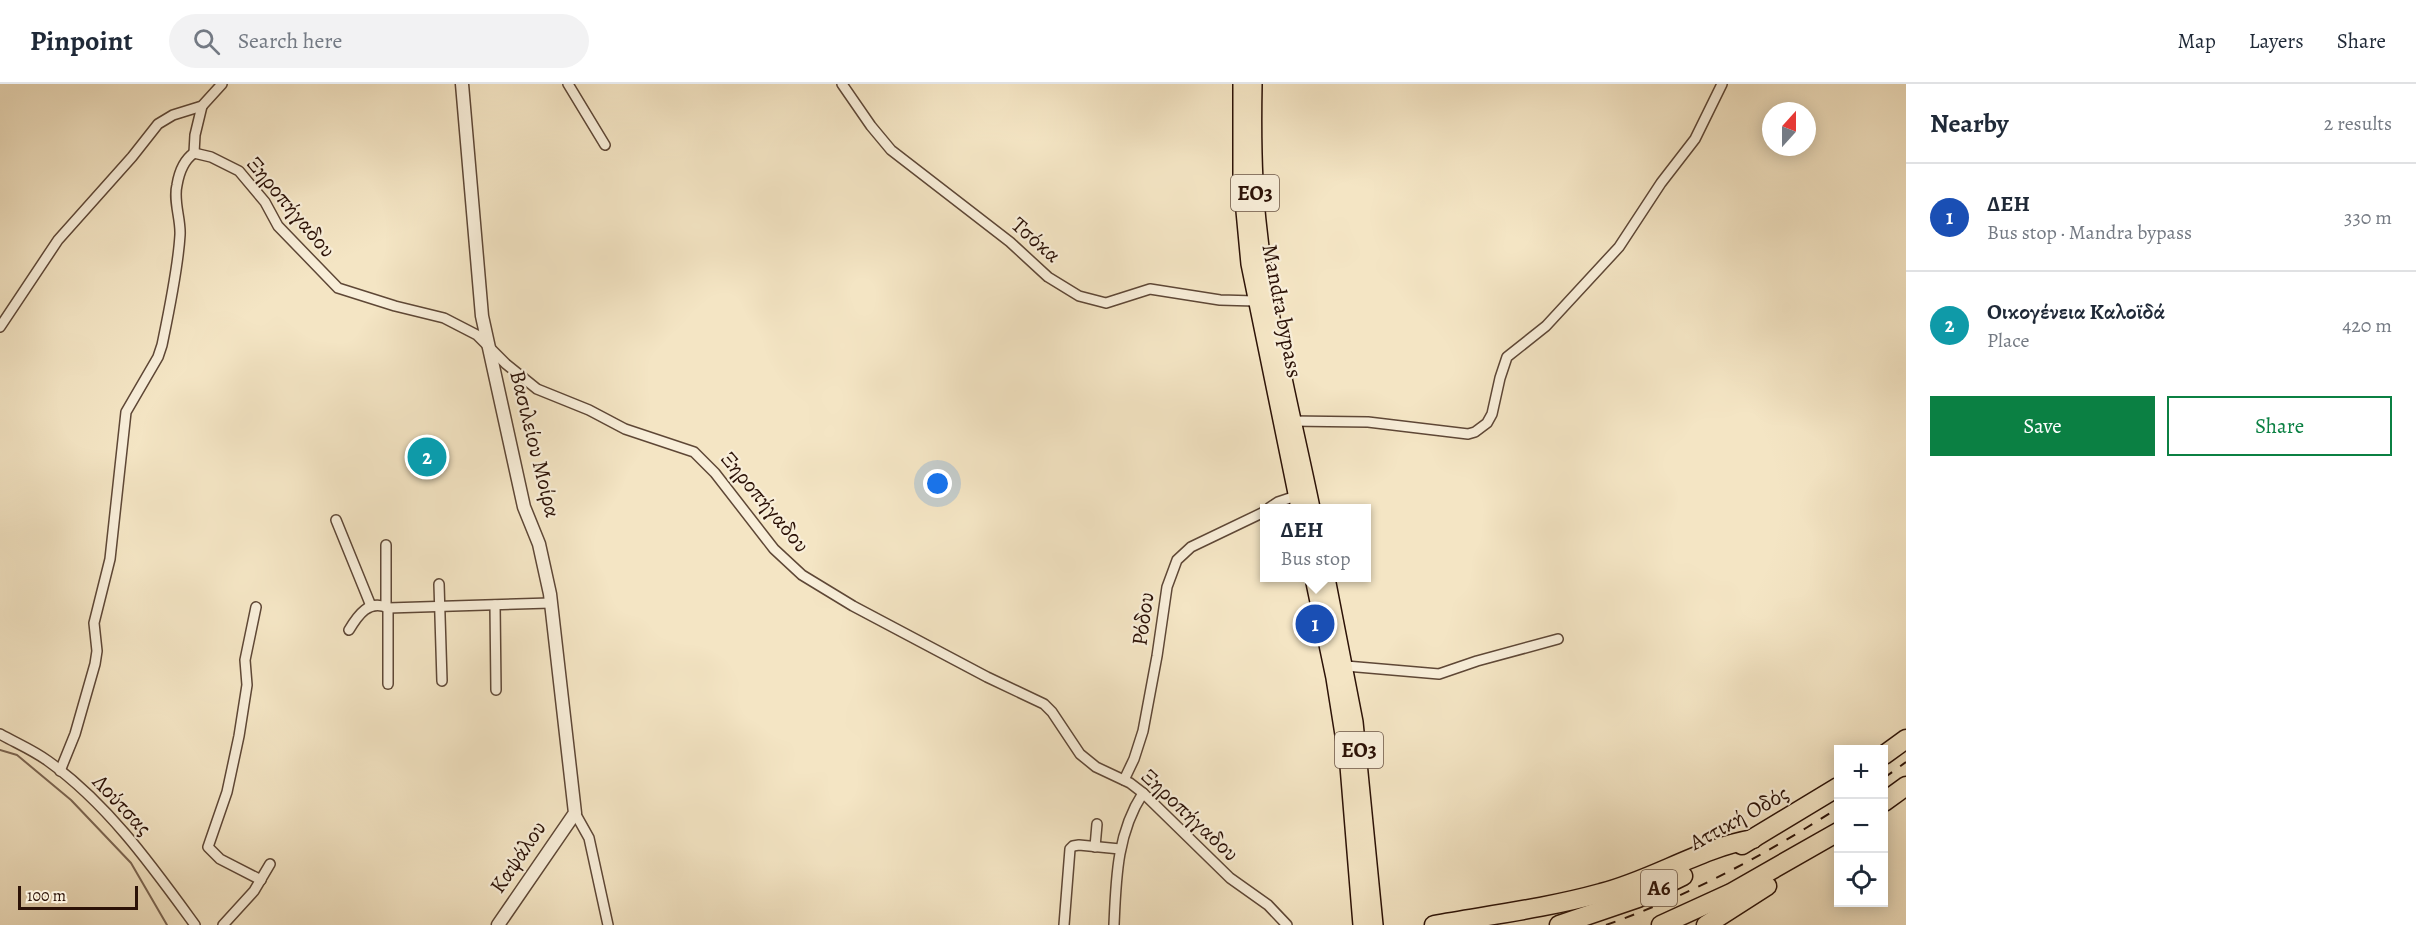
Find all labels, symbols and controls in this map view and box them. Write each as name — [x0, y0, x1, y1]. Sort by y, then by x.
search box — [169, 14, 589, 68]
text: Pinpoint — [30, 22, 133, 60]
icon: search — [190, 25, 223, 58]
text: Search here — [238, 26, 342, 56]
text: Map — [2177, 27, 2216, 55]
text: Layers — [2249, 27, 2304, 55]
text: Share — [2337, 27, 2386, 55]
north arrow — [1762, 102, 1816, 156]
text: Nearby — [1930, 106, 2009, 141]
text: 2 results — [2324, 110, 2392, 137]
street label: Ξηροπήγαδου — [240, 150, 342, 264]
road number: ΕΟ3 — [1231, 175, 1279, 211]
text: ΔΕΗ — [1987, 189, 2030, 219]
text: 1 — [1946, 204, 1953, 231]
text: 330 m — [2344, 204, 2392, 231]
street label: Τσόκα — [1005, 210, 1067, 270]
text: Bus stop · Mandra bypass — [1987, 219, 2192, 246]
street label: Mandra bypass — [1254, 242, 1310, 380]
text: Οικογένεια Καλοϊδά — [1987, 297, 2165, 327]
text: 2 — [1945, 312, 1954, 339]
text: 420 m — [2342, 312, 2392, 339]
text: Place — [1987, 327, 2029, 354]
street label: Βασιλείου Μοίρα — [502, 367, 568, 521]
button: Save — [1930, 396, 2155, 456]
button: Share — [2167, 396, 2392, 456]
pin: 2 — [408, 434, 446, 479]
street label: Ξηροπήγαδου — [714, 445, 816, 559]
your location — [923, 469, 952, 498]
popup — [1260, 504, 1371, 582]
text: ΔΕΗ — [1281, 515, 1323, 545]
text: Bus stop — [1281, 545, 1350, 572]
street label: Ρόδου — [1124, 590, 1162, 648]
pin: 1 — [1296, 602, 1334, 646]
road number: ΕΟ3 — [1335, 732, 1383, 768]
map controls — [1834, 745, 1888, 907]
button: + — [1834, 745, 1888, 799]
street label: Ξηροπήγαδου — [1135, 762, 1245, 868]
street label: Λούτσας — [85, 767, 158, 842]
street label: Αττική Οδός — [1683, 778, 1794, 858]
button: − — [1834, 799, 1888, 853]
street label: Καψάλου — [483, 815, 553, 899]
button: locate — [1834, 853, 1888, 907]
road number: Α6 — [1641, 870, 1677, 906]
scale bar — [18, 883, 138, 910]
text: 100 m — [27, 885, 66, 907]

